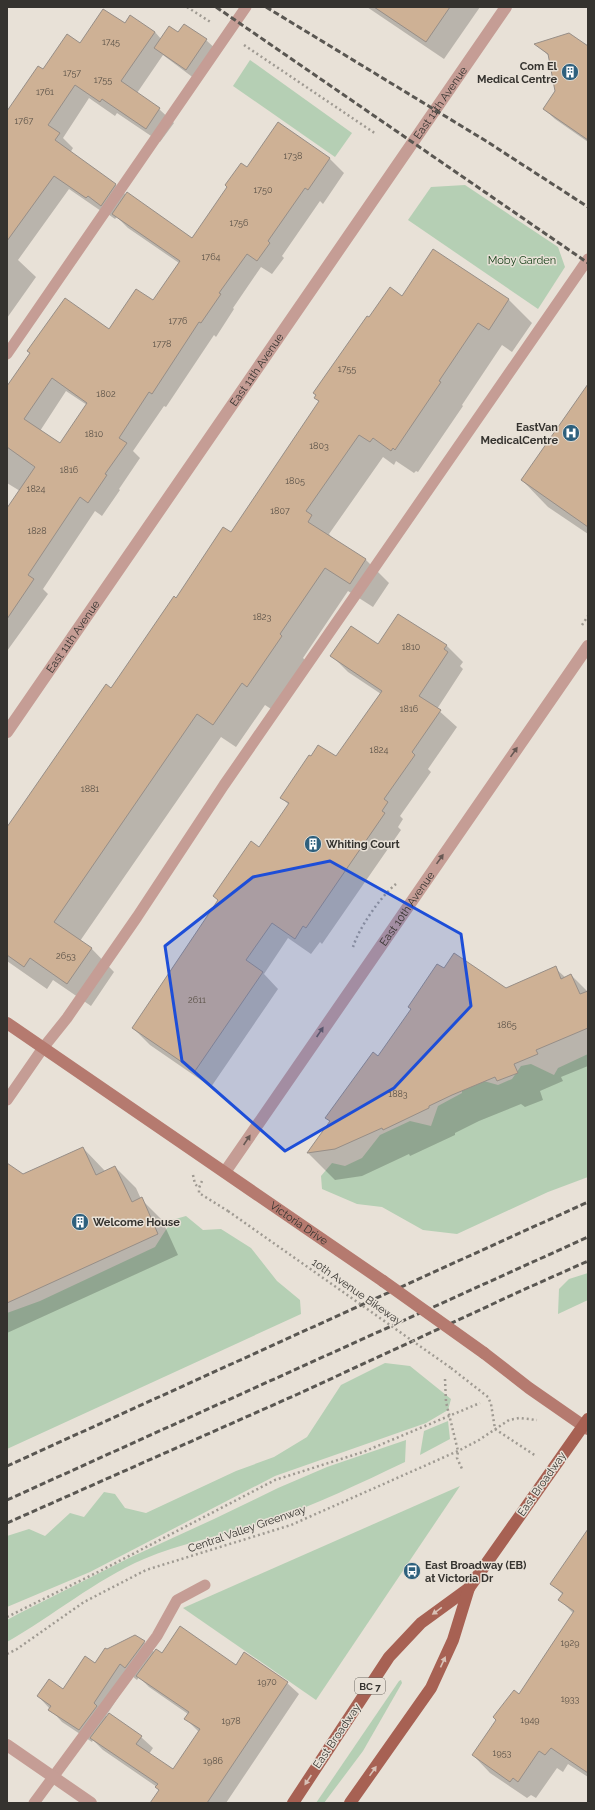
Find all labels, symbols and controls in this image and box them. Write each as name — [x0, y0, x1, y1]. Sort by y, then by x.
house number: 1745 — [102, 37, 120, 47]
place label: Com El Medical Centre — [477, 60, 558, 86]
building icon: Com El Medical Centre — [560, 62, 580, 82]
street label: East 11th Avenue — [411, 63, 470, 141]
house number: 1757 — [63, 68, 81, 78]
house number: 1755 — [94, 75, 112, 85]
house number: 1761 — [36, 87, 54, 97]
house number: 1767 — [15, 116, 34, 126]
house number: 1738 — [284, 151, 302, 161]
house number: 1750 — [254, 185, 273, 195]
house number: 1756 — [230, 218, 249, 228]
house number: 1764 — [202, 252, 221, 262]
park label: Moby Garden — [488, 254, 556, 267]
house number: 1776 — [169, 316, 188, 326]
street label: East 11th Avenue — [227, 330, 286, 408]
house number: 1778 — [153, 339, 171, 349]
house number: 1755 — [338, 364, 356, 374]
house number: 1802 — [96, 389, 116, 399]
place label: EastVan MedicalCentre — [481, 421, 558, 447]
hospital icon: EastVan MedicalCentre — [561, 423, 581, 443]
house number: 1810 — [85, 429, 104, 439]
house number: 1803 — [309, 441, 329, 451]
house number: 1816 — [60, 465, 79, 475]
house number: 1805 — [285, 476, 305, 486]
house number: 1824 — [27, 484, 45, 494]
house number: 1807 — [270, 506, 290, 516]
house number: 1828 — [27, 526, 47, 536]
street label: East 11th Avenue — [43, 597, 103, 675]
house number: 1823 — [253, 612, 272, 622]
house number: 1810 — [402, 642, 421, 652]
house number: 1816 — [400, 704, 419, 714]
house number: 1824 — [370, 745, 388, 755]
one-way arrow — [510, 747, 518, 758]
house number: 1881 — [81, 784, 99, 794]
building icon: Whiting Court — [303, 834, 323, 854]
place label: Whiting Court — [326, 838, 401, 851]
one-way arrow — [436, 854, 444, 864]
street label: East 10th Avenue — [377, 869, 437, 948]
house number: 2653 — [56, 951, 76, 961]
house number: 2611 — [188, 995, 206, 1005]
house number: 1865 — [497, 1020, 517, 1030]
one-way arrow — [316, 1027, 324, 1038]
house number: 1883 — [388, 1089, 408, 1099]
one-way arrow — [243, 1135, 251, 1145]
street label: Victoria Drive — [267, 1199, 331, 1248]
building icon: Welcome House — [70, 1212, 90, 1232]
place label: Welcome House — [93, 1216, 180, 1229]
street label: 10th Avenue Bikeway — [309, 1256, 405, 1328]
street label: East Broadway — [515, 1449, 569, 1519]
street label: Central Valley Greenway — [186, 1503, 308, 1555]
place label: East Broadway (EB) at Victoria Dr — [425, 1559, 527, 1585]
bus stop icon: East Broadway (EB) at Victoria Dr — [402, 1561, 422, 1581]
one-way arrow — [432, 1607, 443, 1615]
house number: 1929 — [560, 1638, 580, 1648]
one-way arrow — [440, 1656, 446, 1668]
house number: 1970 — [257, 1677, 277, 1687]
road number: BC 7 — [355, 1678, 385, 1694]
house number: 1933 — [561, 1694, 580, 1704]
street label: East Broadway — [311, 1701, 363, 1771]
house number: 1949 — [520, 1715, 540, 1725]
house number: 1978 — [221, 1716, 241, 1726]
house number: 1953 — [493, 1748, 512, 1758]
house number: 1986 — [203, 1756, 224, 1766]
one-way arrow — [369, 1766, 377, 1777]
one-way arrow — [304, 1775, 312, 1785]

